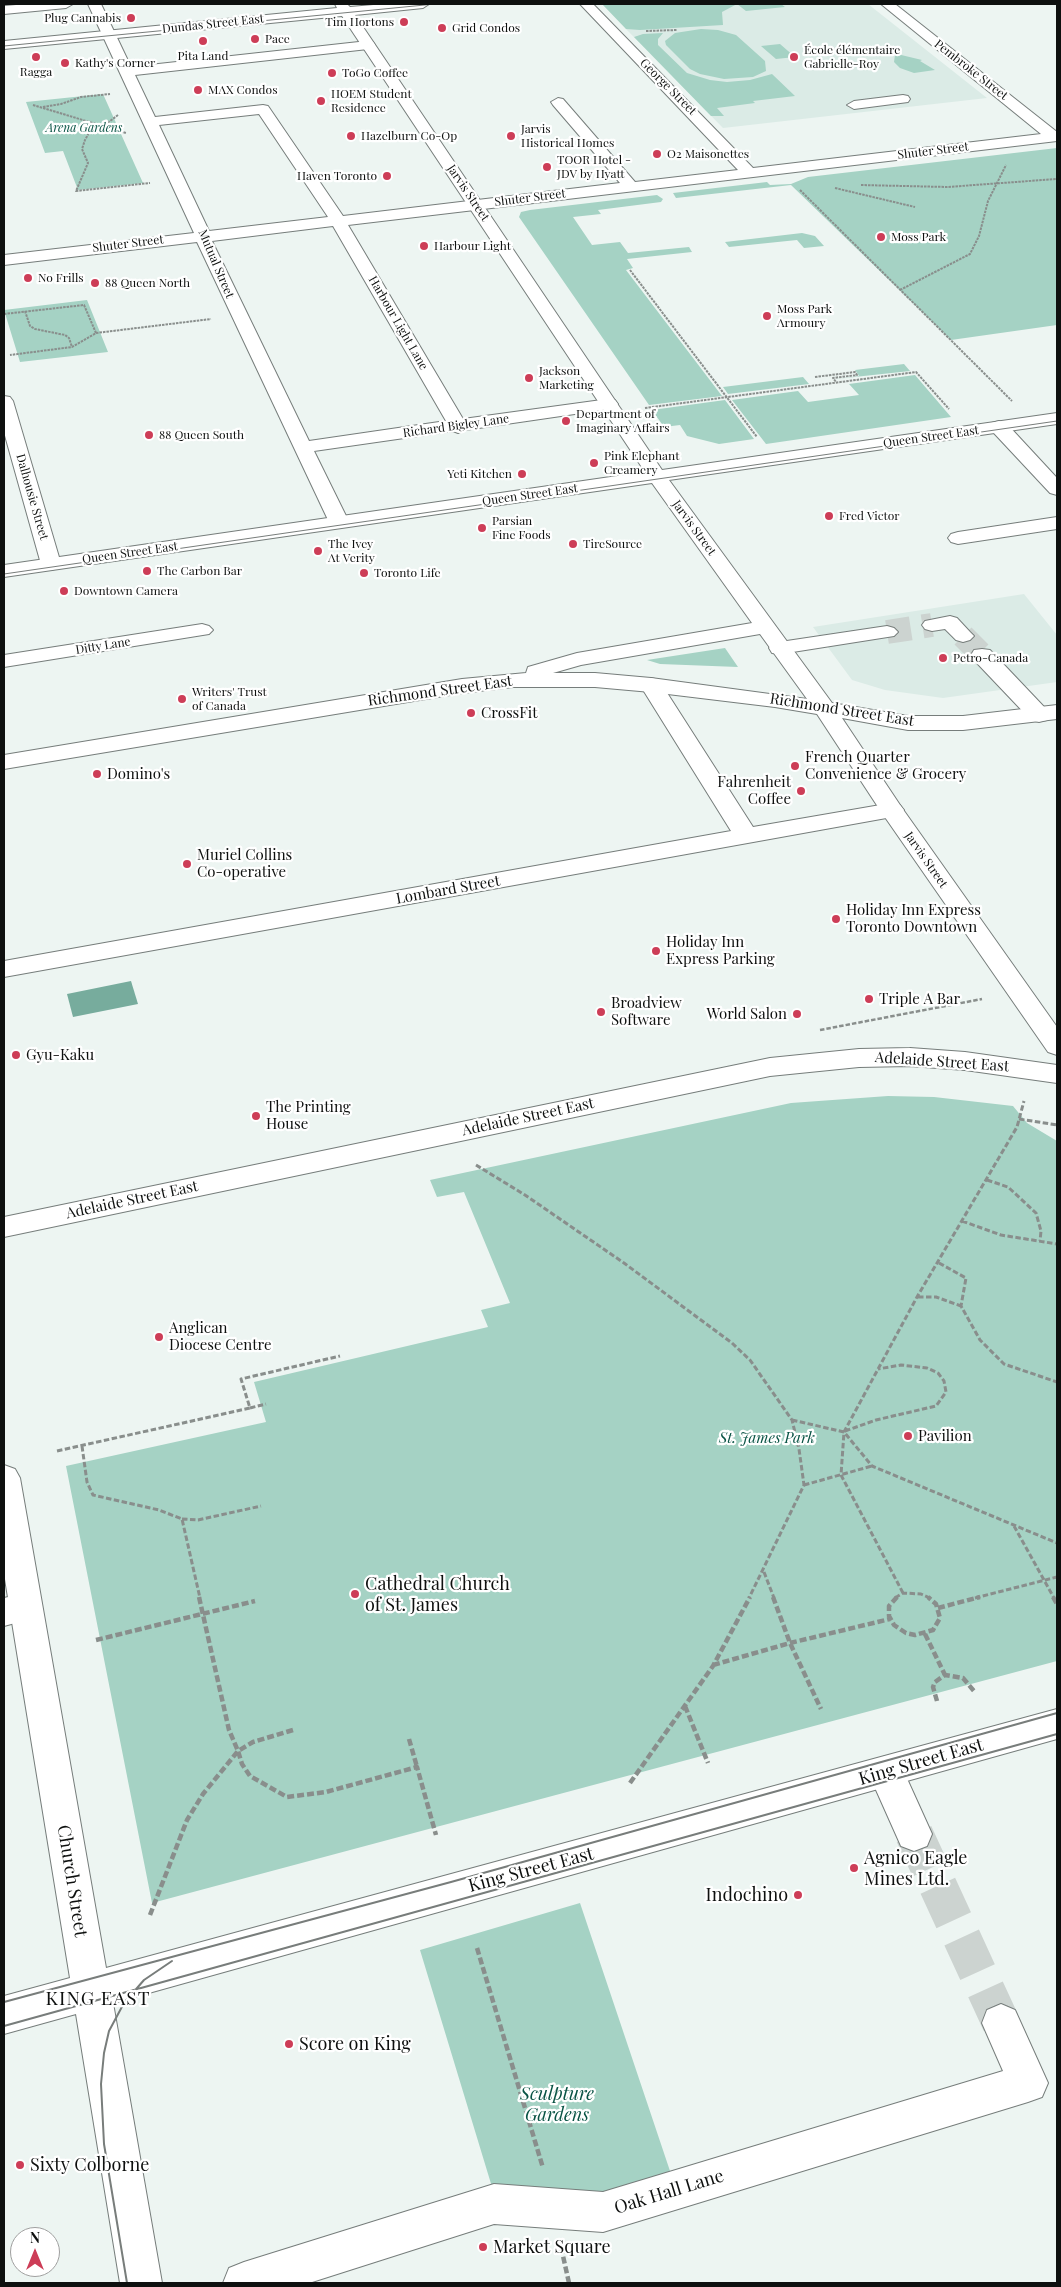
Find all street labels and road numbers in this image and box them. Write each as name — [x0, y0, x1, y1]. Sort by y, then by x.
street label: Dundas Street East — [161, 11, 265, 37]
street label: Pembroke Street — [931, 37, 1011, 103]
street label: George Street — [637, 56, 699, 118]
street label: Shuter Street — [897, 140, 969, 162]
street label: Jarvis Street — [444, 162, 492, 224]
street label: Shuter Street — [494, 187, 566, 209]
street label: Mutual Street — [195, 228, 237, 300]
street label: Shuter Street — [92, 233, 164, 255]
street label: Harbour Light Lane — [365, 273, 431, 373]
street label: Richard Bigley Lane — [402, 411, 510, 441]
street label: Queen Street East — [882, 423, 980, 451]
street label: Dalhousie Street — [13, 452, 51, 542]
street label: Queen Street East — [481, 481, 579, 509]
street label: Jarvis Street — [669, 498, 719, 558]
street label: Queen Street East — [81, 539, 179, 567]
street label: Ditty Lane — [74, 635, 132, 657]
street label: Richmond Street East — [367, 672, 513, 710]
street label: Richmond Street East — [769, 690, 915, 730]
street label: Jarvis Street — [901, 829, 951, 891]
street label: Lombard Street — [395, 872, 501, 908]
street label: Adelaide Street East — [874, 1048, 1010, 1076]
street label: Adelaide Street East — [460, 1094, 596, 1140]
street label: Adelaide Street East — [64, 1177, 200, 1223]
street label: King Street East — [856, 1734, 986, 1790]
street label: Church Street — [52, 1823, 92, 1939]
street label: King Street East — [466, 1843, 596, 1897]
street label: Oak Hall Lane — [612, 2165, 726, 2219]

